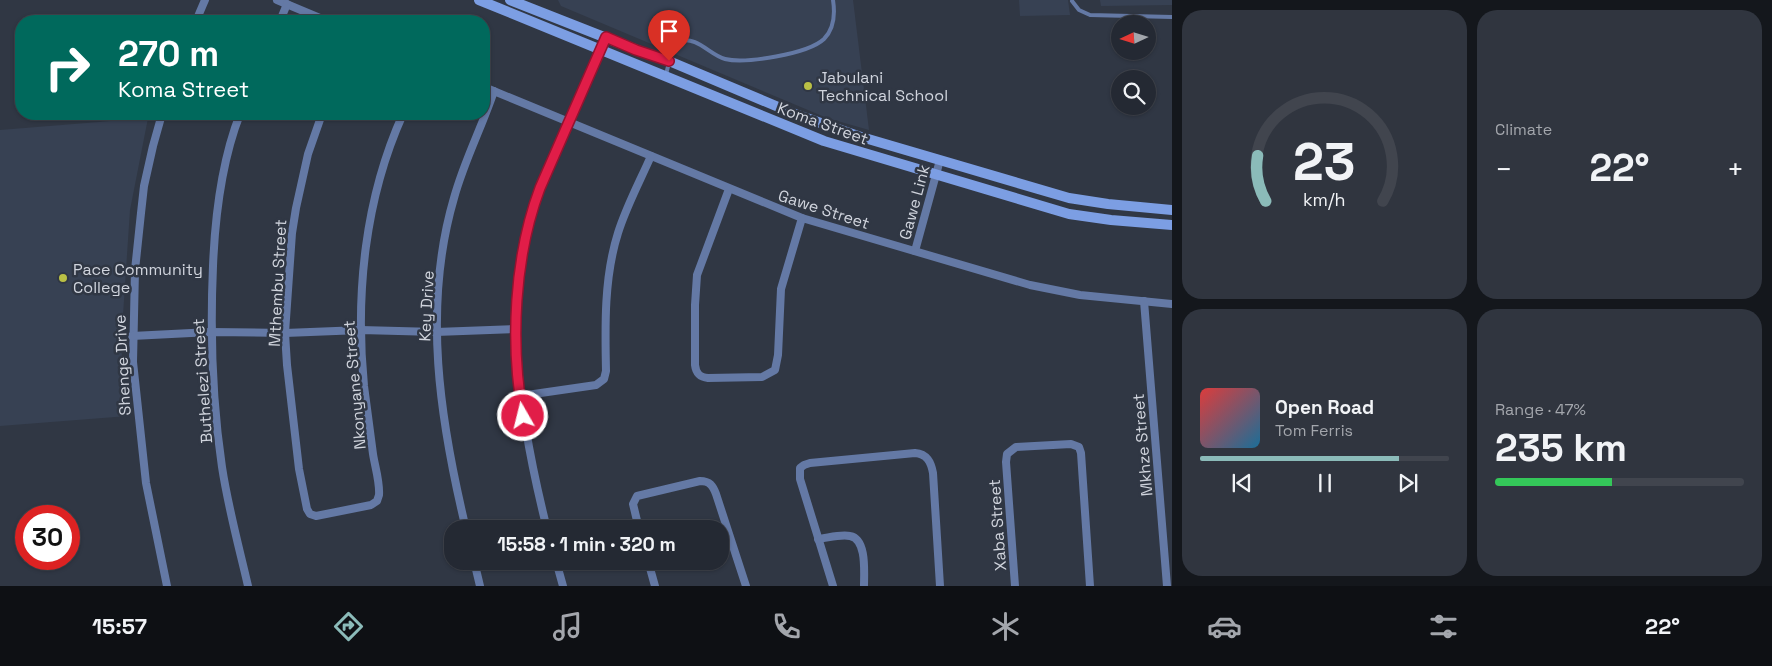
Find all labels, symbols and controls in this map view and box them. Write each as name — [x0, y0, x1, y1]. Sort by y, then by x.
pin — [648, 10, 690, 61]
north arrow — [1111, 15, 1156, 60]
map controls — [1111, 15, 1156, 115]
icon: arrive — [655, 17, 683, 45]
text: 270 m — [118, 32, 219, 76]
icon: right — [35, 35, 100, 100]
place label: Jabulani Technical School — [818, 67, 948, 106]
button: search — [1111, 70, 1156, 115]
text: Koma Street — [118, 75, 249, 103]
marker: Jabulani Technical School — [802, 80, 814, 92]
street label: Koma Street — [774, 97, 871, 150]
text: Climate — [1495, 119, 1552, 140]
text: 23 — [1293, 129, 1356, 195]
text: 22° — [1589, 144, 1650, 192]
text: − — [1495, 151, 1512, 187]
text: + — [1727, 151, 1744, 187]
street label: Gawe Link — [894, 162, 935, 242]
street label: Gawe Street — [776, 185, 872, 234]
text: km/h — [1303, 188, 1346, 211]
street label: Mthembu Street — [264, 219, 291, 347]
place label: Pace Community College — [73, 259, 203, 298]
street label: Key Drive — [414, 270, 439, 342]
marker: Pace Community College — [57, 272, 69, 284]
street label: Shenge Drive — [109, 314, 136, 416]
street label: Buthelezi Street — [188, 318, 217, 444]
street label: Nkonyane Street — [338, 319, 371, 450]
position arrow — [496, 389, 548, 441]
street label: Mkhze Street — [1128, 393, 1157, 497]
text: Open Road — [1275, 395, 1374, 420]
text: Range · 47% — [1495, 399, 1586, 420]
text: Tom Ferris — [1275, 420, 1353, 441]
text: 235 km — [1495, 424, 1627, 472]
icon: previous — [1228, 469, 1256, 497]
icon: pause — [1311, 469, 1339, 497]
icon: next — [1394, 469, 1422, 497]
street label: Xaba Street — [984, 478, 1011, 572]
speed limit sign: 30 — [15, 505, 80, 570]
text: 15:58 · 1 min · 320 m — [497, 532, 676, 557]
icon: directions — [331, 609, 366, 644]
icon: music — [550, 609, 585, 644]
icon: phone — [769, 609, 804, 644]
icon: climate — [988, 609, 1023, 644]
icon: car — [1207, 609, 1242, 644]
icon: filters — [1426, 609, 1461, 644]
text: 15:57 — [92, 612, 147, 640]
text: 22° — [1645, 612, 1680, 640]

